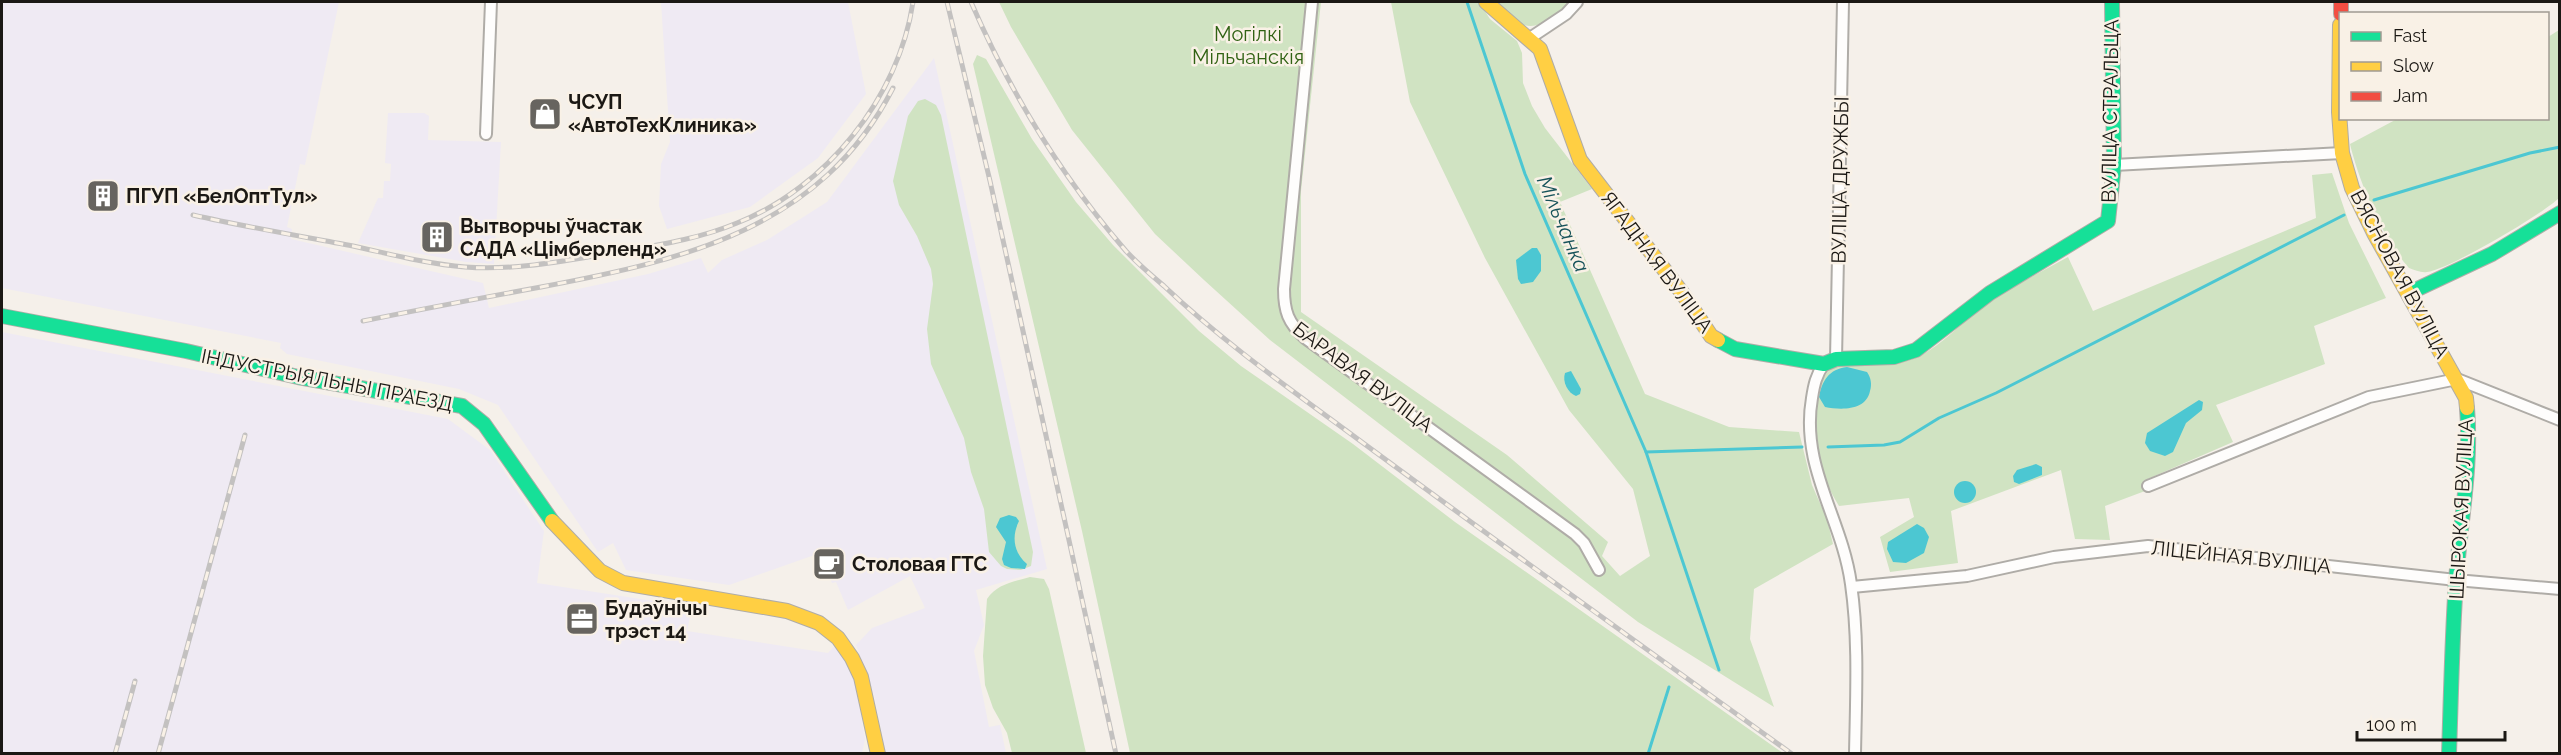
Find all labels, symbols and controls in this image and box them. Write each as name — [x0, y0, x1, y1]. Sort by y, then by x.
legend — [2339, 12, 2549, 120]
street label: ВУЛІЦА СТРАЛЬЦА — [2096, 19, 2124, 203]
park label: Могілкі Мільчанскія — [1192, 22, 1304, 69]
text: Fast — [2393, 25, 2427, 46]
text: Slow — [2393, 55, 2434, 76]
text: Jam — [2393, 85, 2428, 106]
place label: ЧСУП «АвтоТехКлиника» — [568, 90, 757, 137]
shop icon: ЧСУП «АвтоТехКлиника» — [527, 96, 563, 132]
street label: ВУЛІЦА ДРУЖБЫ — [1827, 96, 1853, 264]
water label: Мільчанка — [1532, 172, 1595, 276]
building icon: ПГУП «БелОптТул» — [85, 178, 121, 214]
place label: ПГУП «БелОптТул» — [126, 184, 318, 208]
street label: ЯГАДНАЯ ВУЛІЦА — [1596, 186, 1718, 338]
street label: ВЯСНОВАЯ ВУЛІЦА — [2345, 186, 2455, 363]
place label: Вытворчы ўчастак САДА «Цімберленд» — [460, 214, 667, 261]
building icon: Вытворчы ўчастак САДА «Цімберленд» — [419, 219, 455, 255]
street label: БАРАВАЯ ВУЛІЦА — [1288, 317, 1438, 438]
street label: ІНДУСТРЫЯЛЬНЫ ПРАЕЗД — [199, 344, 455, 416]
street label: ШЫРОКАЯ ВУЛІЦА — [2444, 418, 2478, 600]
street label: ЛІЦЕЙНАЯ ВУЛІЦА — [2150, 536, 2333, 578]
cafe icon: Столовая ГТС — [811, 546, 847, 582]
place label: Столовая ГТС — [852, 552, 987, 576]
place label: Будаўнічы трэст 14 — [605, 596, 707, 643]
office icon: Будаўнічы трэст 14 — [564, 601, 600, 637]
scale bar — [2357, 704, 2506, 742]
text: 100 m — [2366, 714, 2417, 735]

